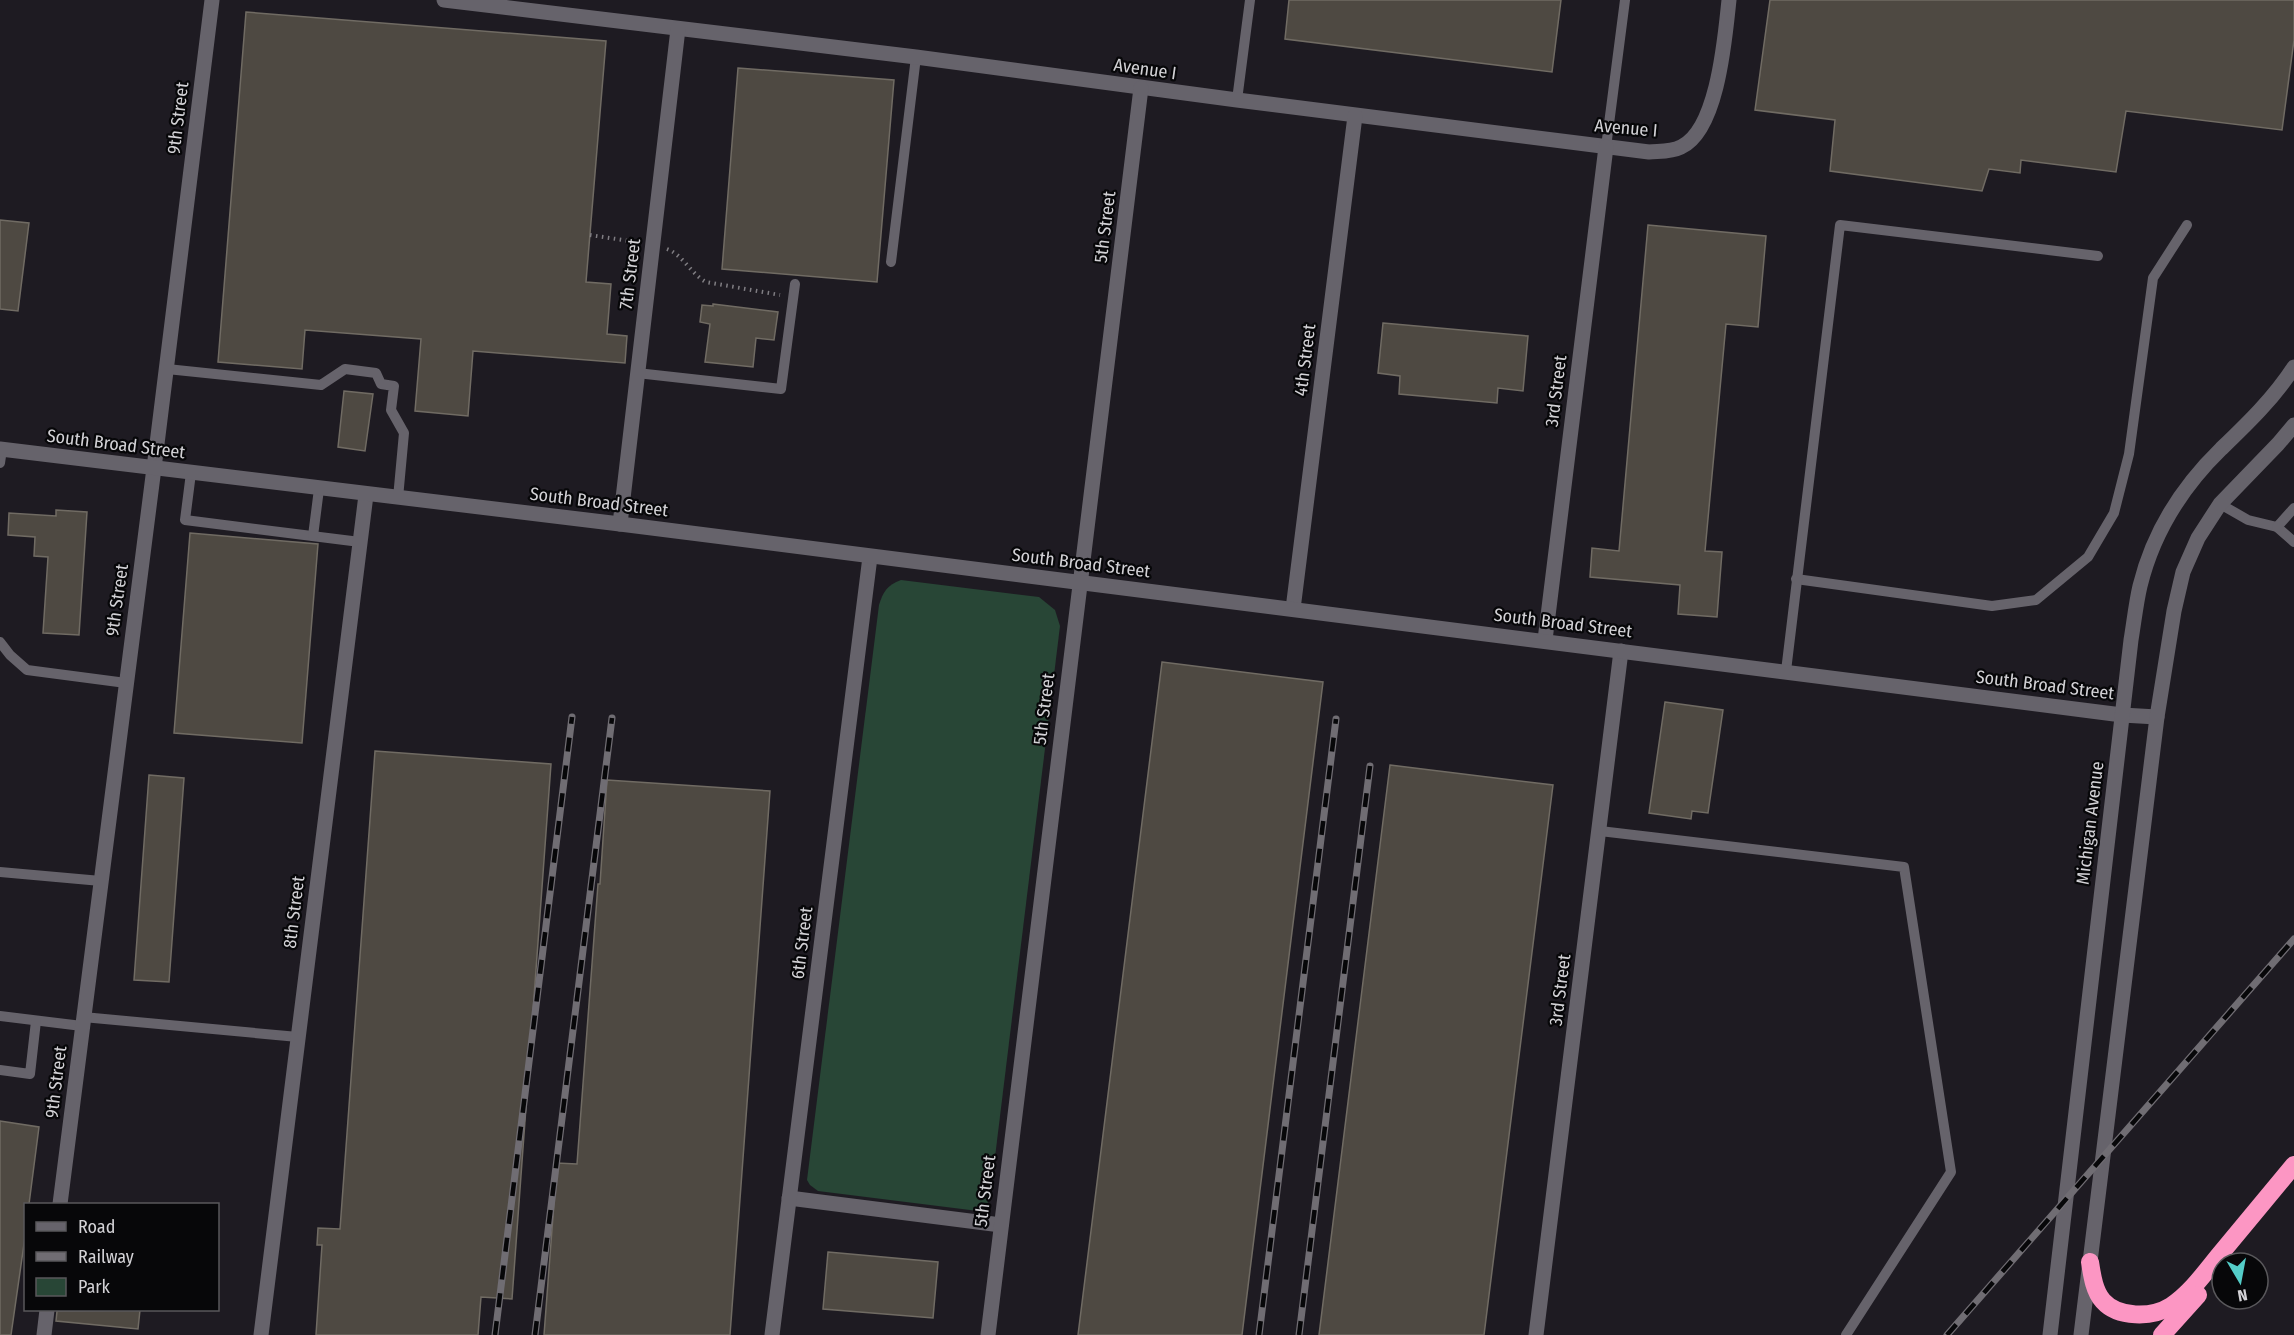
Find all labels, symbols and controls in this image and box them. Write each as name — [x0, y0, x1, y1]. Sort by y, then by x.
street label: Avenue I — [1112, 54, 1178, 84]
street label: 9th Street — [163, 81, 193, 155]
street label: Avenue I — [1594, 114, 1658, 142]
street label: 5th Street — [1090, 190, 1120, 264]
street label: 7th Street — [615, 237, 645, 311]
street label: 4th Street — [1290, 323, 1320, 397]
street label: 3rd Street — [1541, 354, 1571, 428]
street label: South Broad Street — [46, 425, 187, 463]
street label: South Broad Street — [529, 483, 670, 521]
street label: South Broad Street — [1011, 544, 1152, 582]
street label: 9th Street — [101, 562, 133, 637]
street label: South Broad Street — [1493, 604, 1634, 642]
street label: South Broad Street — [1975, 666, 2116, 704]
street label: 5th Street — [1029, 672, 1059, 746]
street label: Michigan Avenue — [2072, 760, 2108, 886]
street label: 8th Street — [279, 874, 309, 950]
street label: 6th Street — [787, 905, 817, 980]
street label: 3rd Street — [1545, 953, 1575, 1027]
street label: 9th Street — [41, 1045, 71, 1119]
street label: 5th Street — [970, 1154, 1000, 1228]
legend — [24, 1203, 219, 1311]
text: Road — [78, 1216, 115, 1238]
text: Railway — [78, 1246, 134, 1268]
north arrow — [2210, 1251, 2270, 1311]
text: Park — [78, 1276, 111, 1298]
text: N — [2236, 1285, 2249, 1305]

